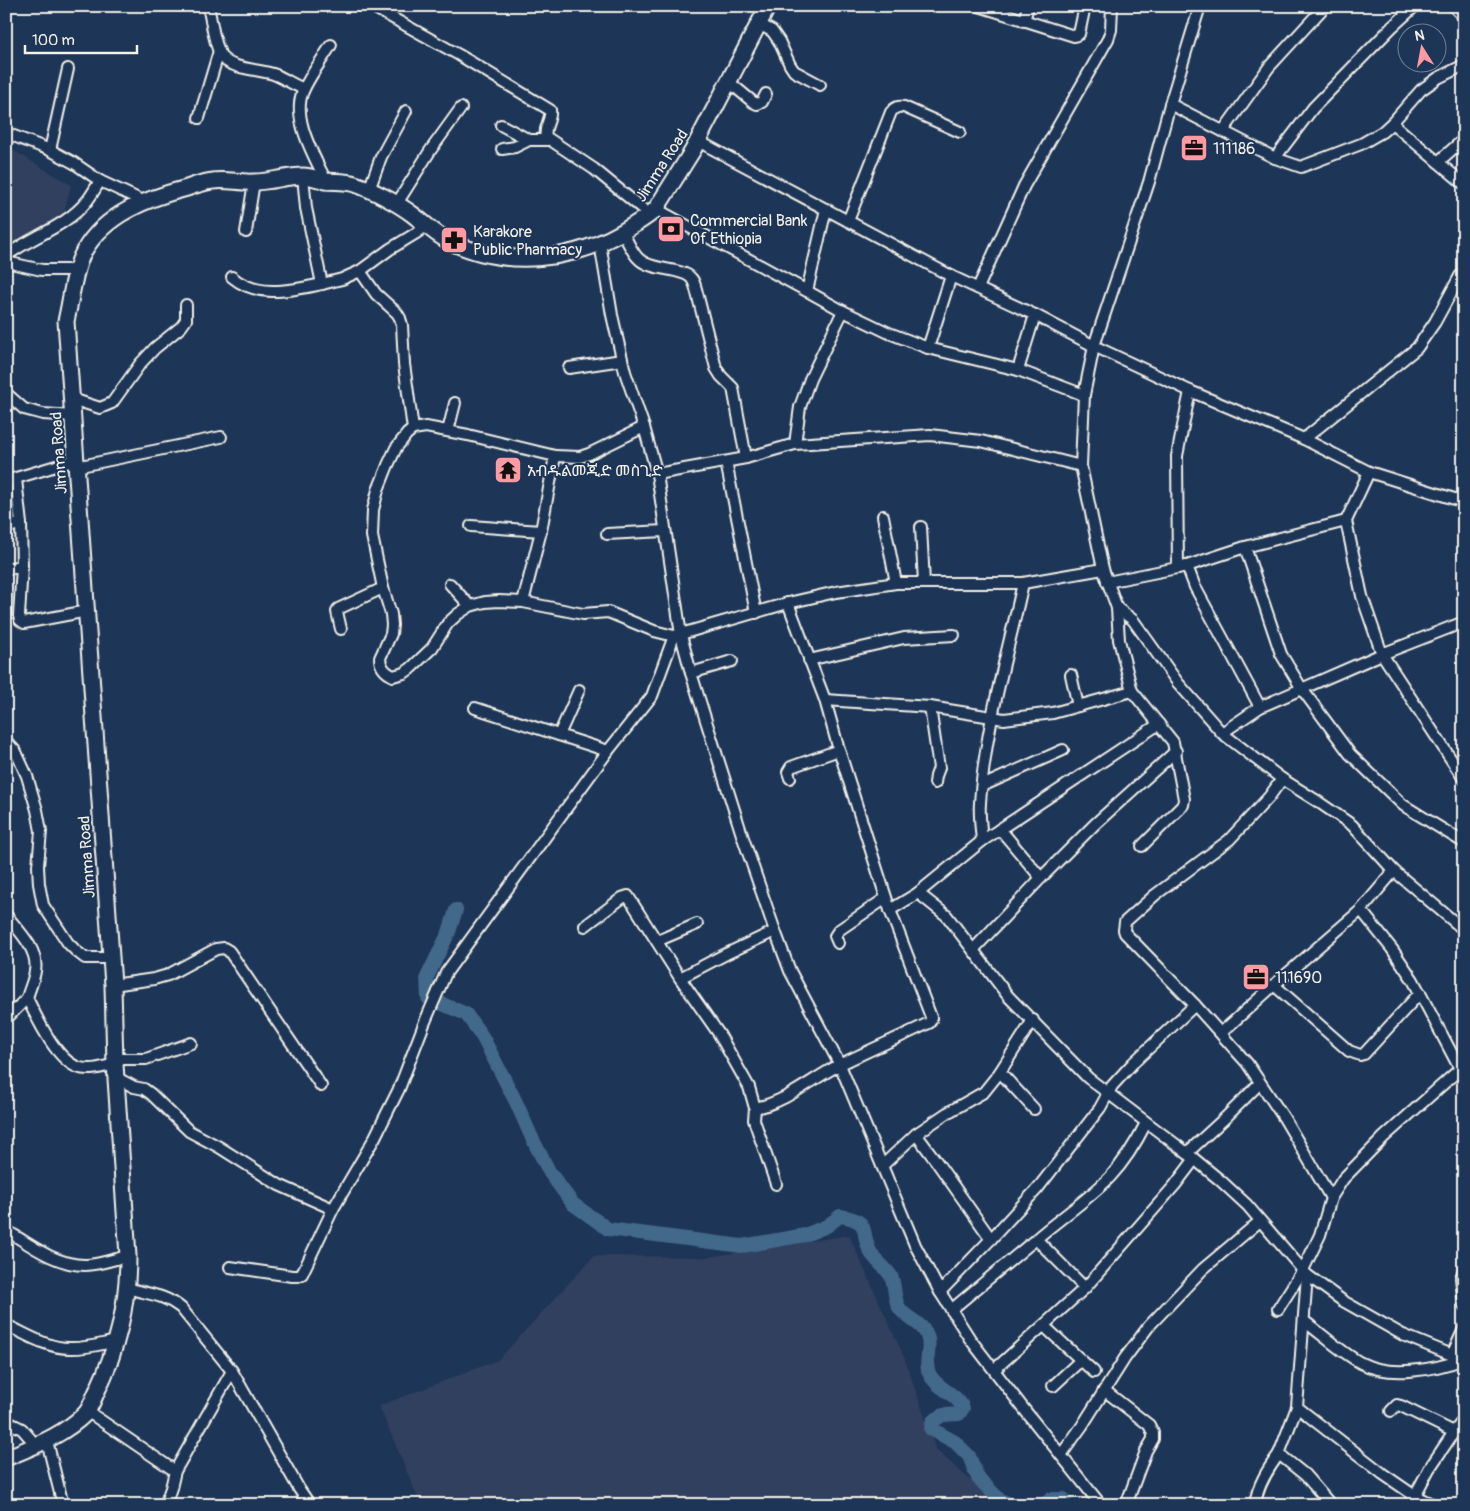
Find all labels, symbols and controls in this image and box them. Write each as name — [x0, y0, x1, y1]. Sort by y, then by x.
scale bar — [25, 22, 138, 54]
north arrow — [1398, 22, 1448, 72]
text: N — [1413, 26, 1426, 45]
text: 100 m — [32, 31, 75, 50]
street label: Jimma Road — [631, 125, 693, 206]
office icon: 111186 — [1179, 133, 1209, 163]
place label: 111186 — [1213, 139, 1255, 159]
place label: Commercial Bank Of Ethiopia — [690, 211, 808, 249]
bank icon: Commercial Bank Of Ethiopia — [656, 214, 686, 244]
place label: Karakore Public Pharmacy — [473, 222, 582, 260]
pharmacy icon: Karakore Public Pharmacy — [439, 225, 469, 255]
street label: Jimma Road — [46, 411, 72, 495]
temple icon: አብዱልመጂድ መስጊድ — [493, 455, 523, 485]
place label: አብዱልመጂድ መስጊድ — [527, 461, 663, 481]
street label: Jimma Road — [74, 815, 100, 899]
office icon: 111690 — [1241, 962, 1271, 992]
place label: 111690 — [1275, 968, 1322, 988]

